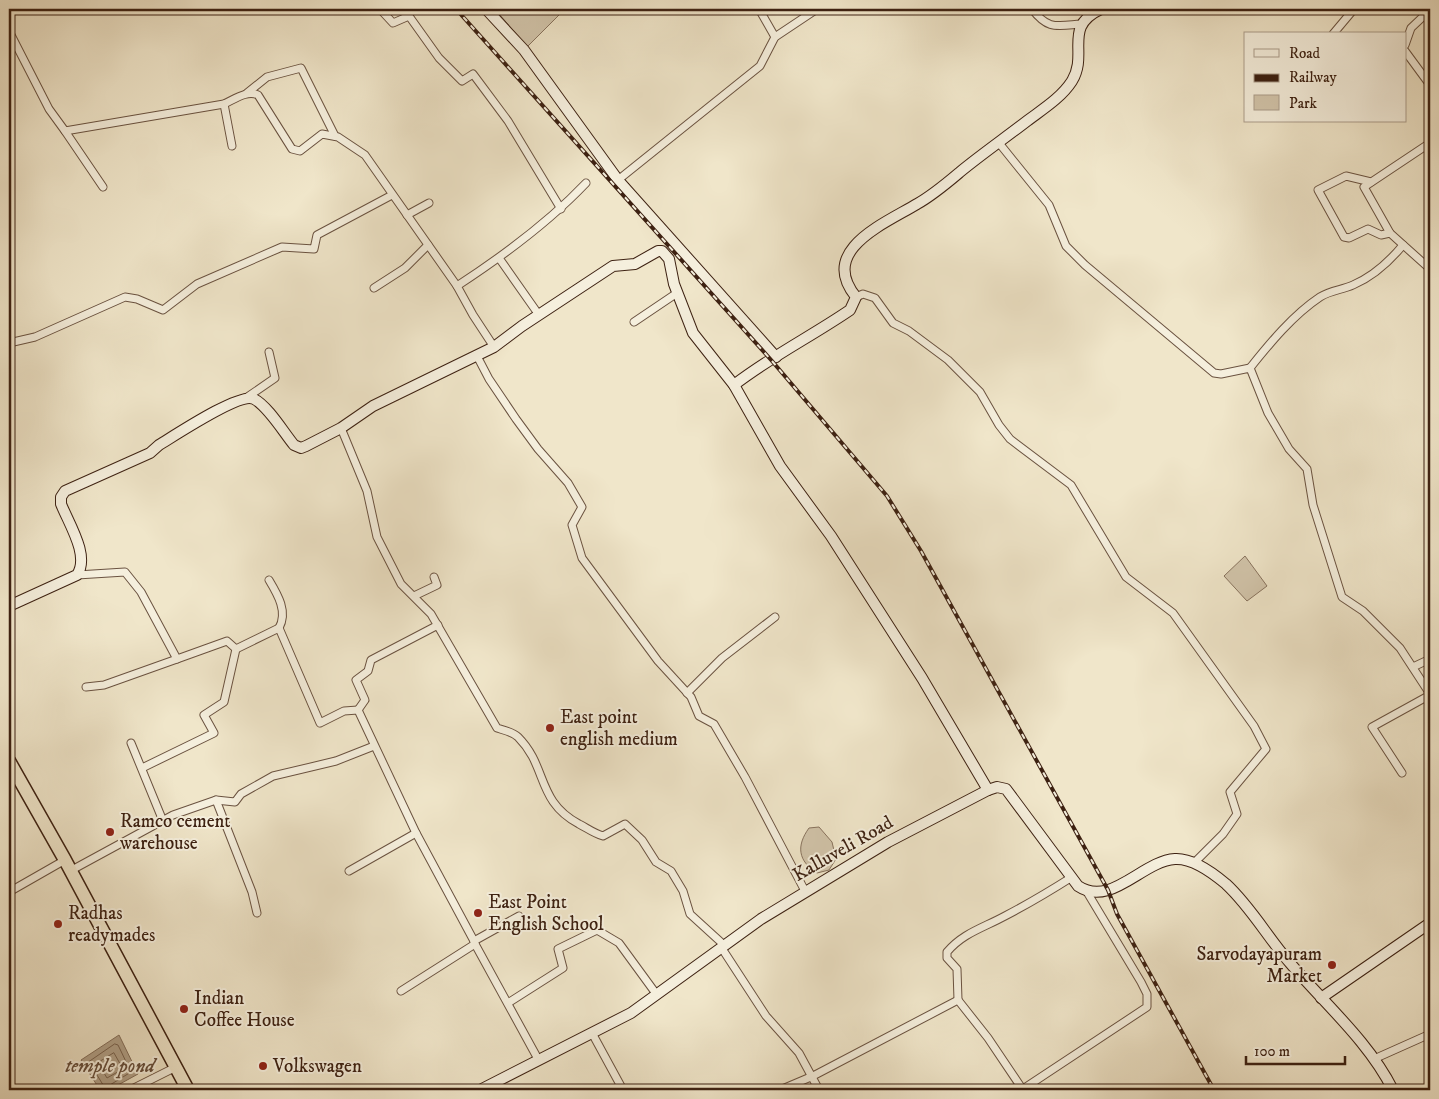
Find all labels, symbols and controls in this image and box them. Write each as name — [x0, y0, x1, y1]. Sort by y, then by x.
legend — [1244, 32, 1406, 122]
text: Road — [1289, 44, 1321, 63]
text: Railway — [1289, 68, 1337, 87]
text: Park — [1289, 94, 1318, 113]
place label: East point english medium — [560, 706, 678, 751]
marker: East point english medium — [544, 722, 556, 734]
place label: Ramco cement warehouse — [119, 810, 230, 855]
street label: Kalluveli Road — [789, 811, 898, 887]
marker: Ramco cement warehouse — [104, 826, 116, 838]
place label: East Point English School — [488, 891, 604, 936]
place label: Radhas readymades — [68, 902, 155, 947]
marker: East Point English School — [472, 907, 484, 919]
marker: Radhas readymades — [52, 918, 64, 930]
place label: Sarvodayapuram Market — [1196, 943, 1322, 988]
marker: Sarvodayapuram Market — [1326, 959, 1338, 971]
place label: Indian Coffee House — [194, 987, 295, 1032]
marker: Indian Coffee House — [178, 1003, 190, 1015]
scale bar — [1246, 1034, 1345, 1066]
text: 100 m — [1254, 1042, 1290, 1061]
water label: temple pond — [65, 1054, 158, 1079]
place label: Volkswagen — [272, 1055, 362, 1078]
marker: Volkswagen — [257, 1060, 269, 1072]

